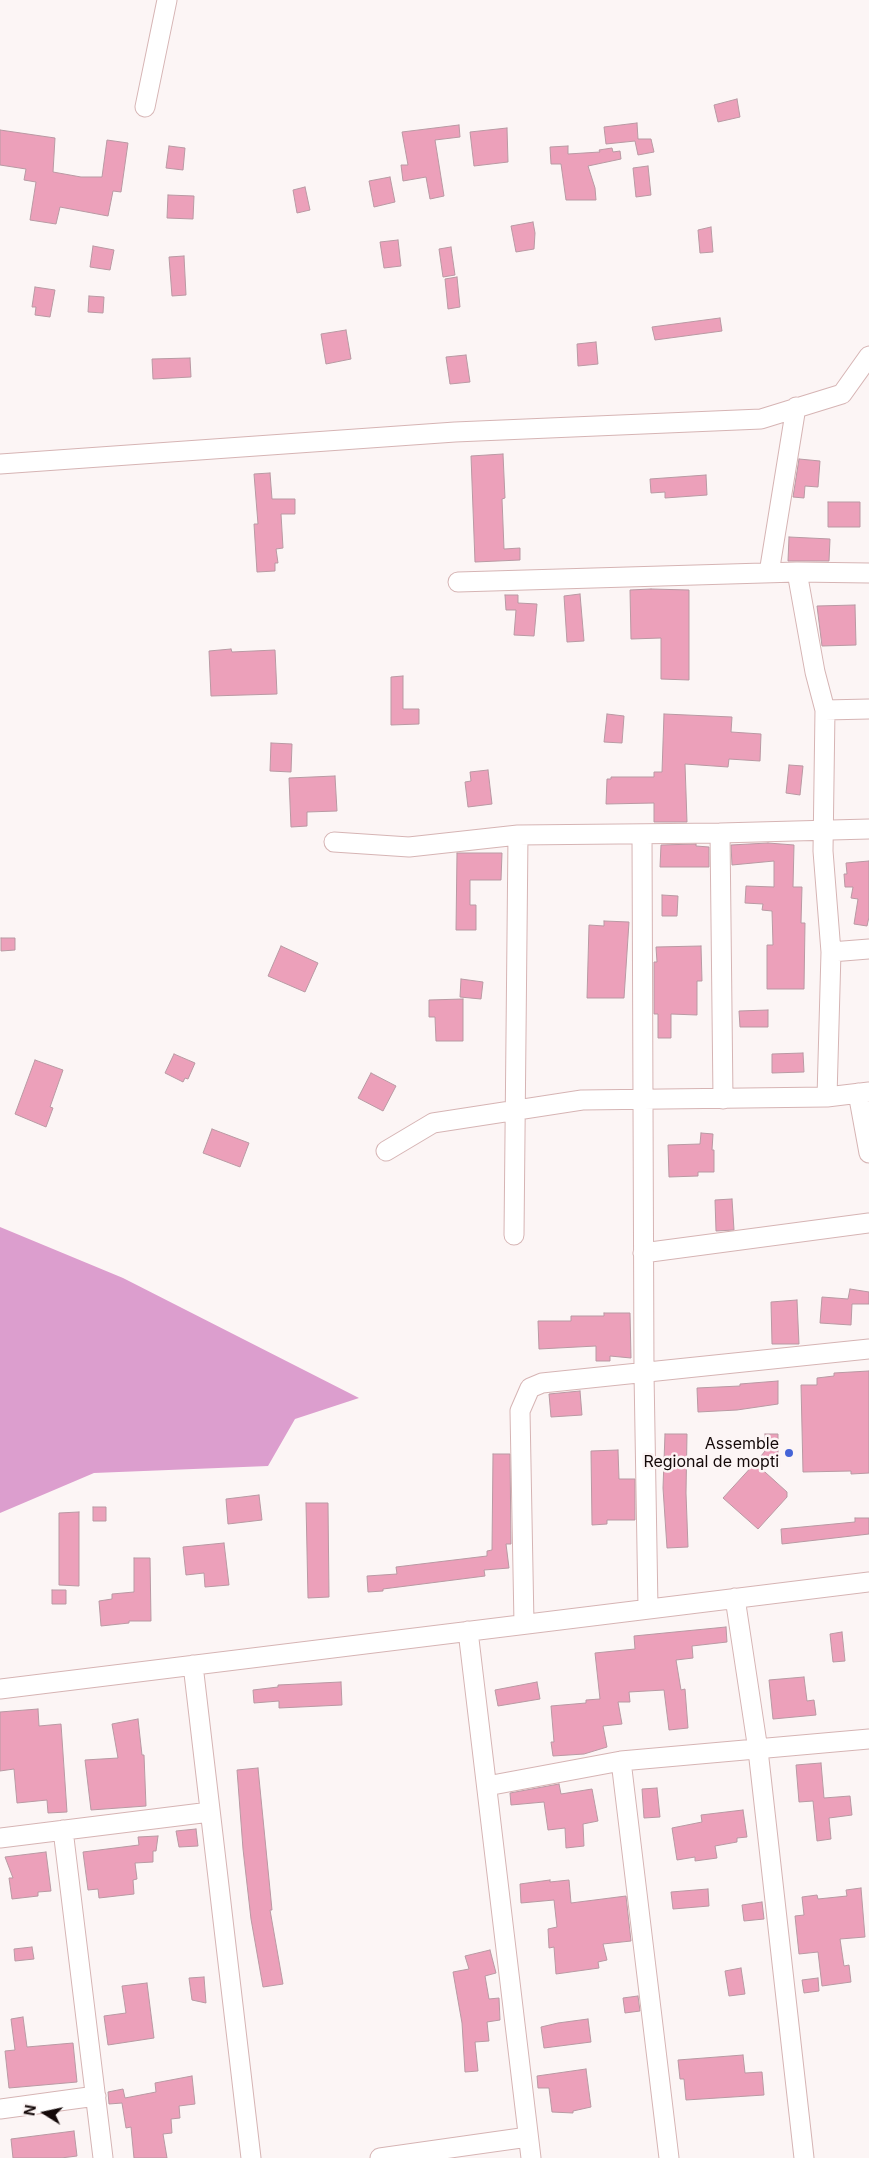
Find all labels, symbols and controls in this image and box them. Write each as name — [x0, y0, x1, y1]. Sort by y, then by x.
place label: Assemble Regional de mopti — [643, 1434, 779, 1472]
marker: Assemble Regional de mopti — [783, 1447, 795, 1459]
north arrow — [20, 2088, 70, 2138]
text: N — [20, 2104, 39, 2117]

